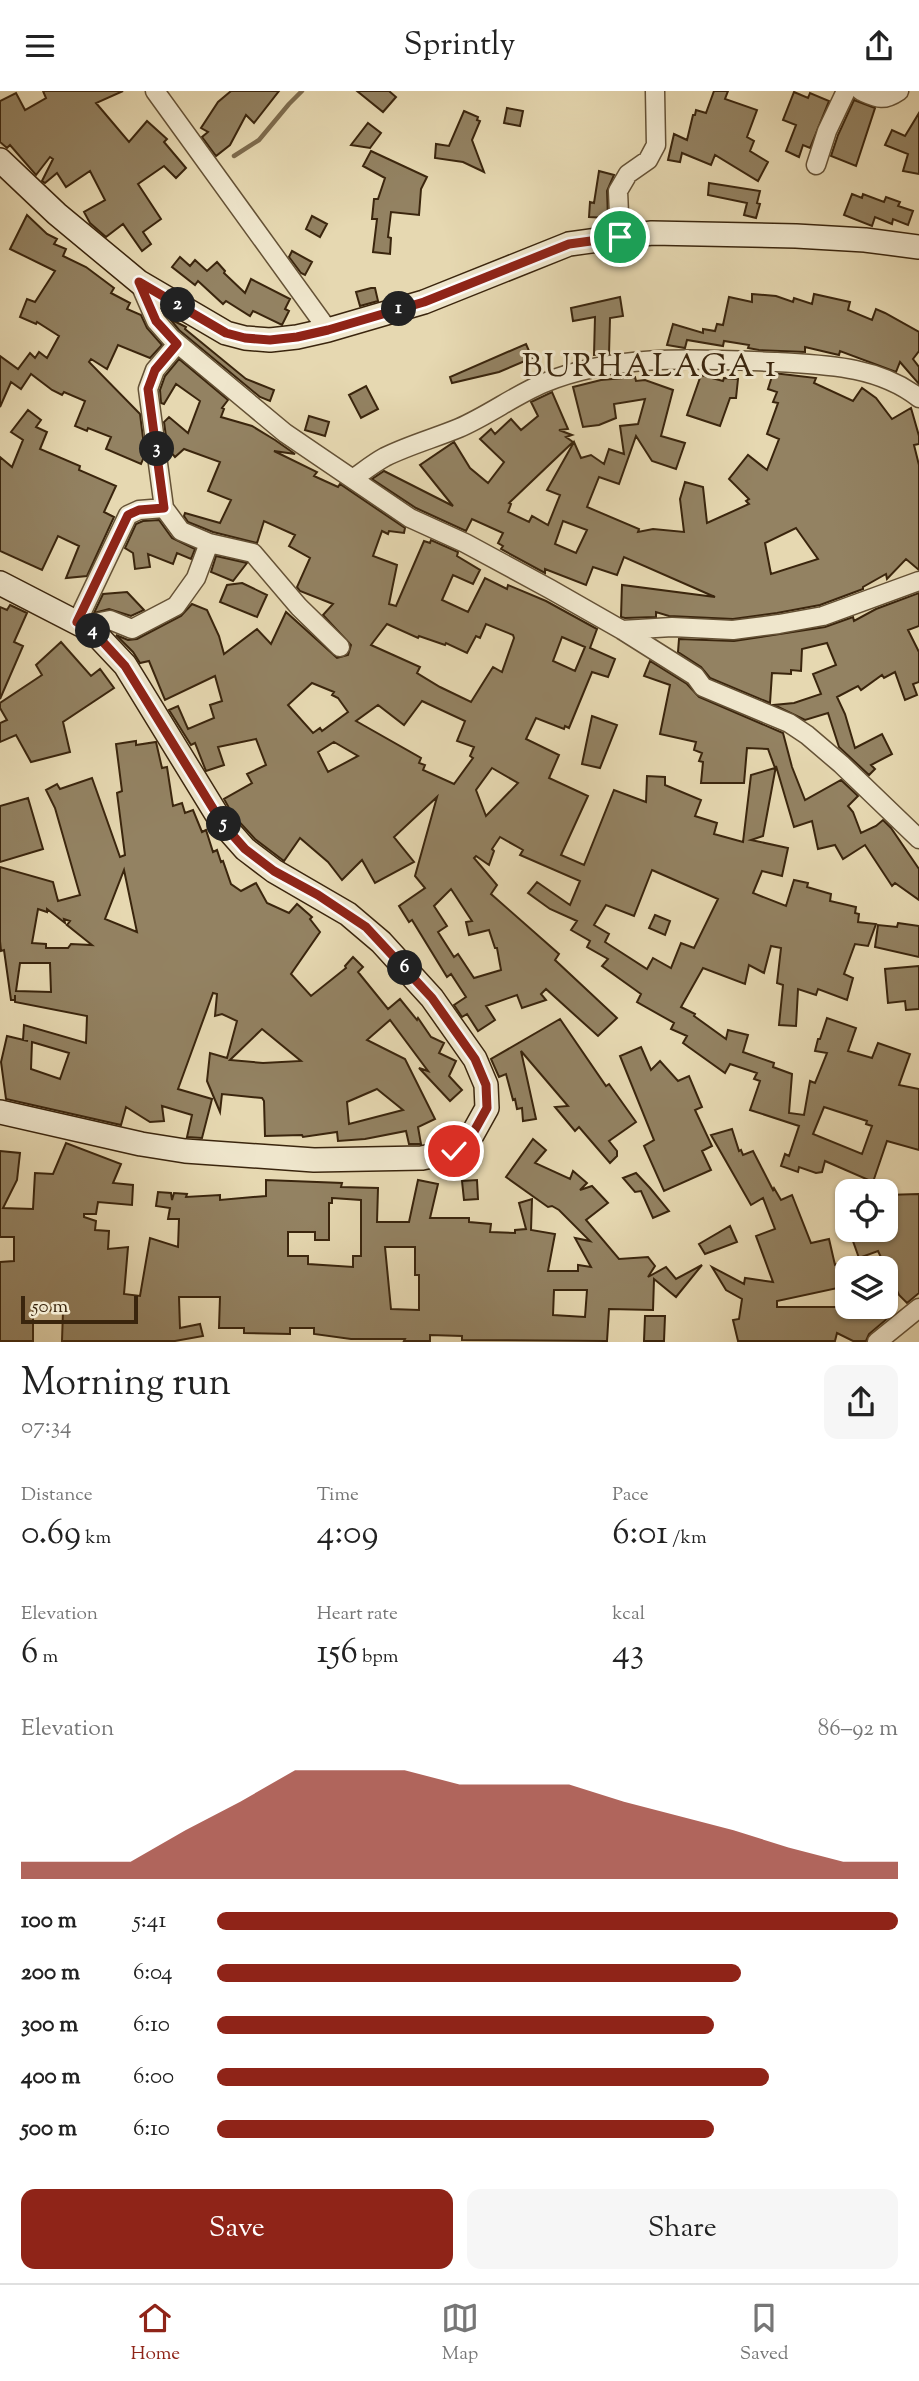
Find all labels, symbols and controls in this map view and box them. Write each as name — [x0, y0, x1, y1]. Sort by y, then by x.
text: Sprintly — [403, 23, 516, 69]
icon: menu — [21, 27, 59, 65]
icon: share — [860, 27, 898, 65]
pin — [590, 207, 650, 267]
icon: arrive — [601, 218, 639, 256]
pin: 2 — [160, 287, 196, 323]
text: 2 — [173, 291, 182, 318]
pin: 1 — [382, 291, 416, 326]
text: 1 — [395, 295, 402, 322]
district label: BURHALAGA 1 — [522, 345, 778, 391]
pin: 3 — [140, 431, 174, 467]
text: 3 — [153, 435, 160, 462]
pin: 4 — [76, 613, 110, 649]
text: 4 — [88, 617, 97, 644]
pin: 5 — [206, 807, 242, 841]
text: 5 — [220, 810, 227, 837]
pin: 6 — [388, 951, 422, 985]
text: 6 — [400, 954, 409, 981]
pin — [424, 1121, 484, 1181]
icon: check — [435, 1132, 473, 1170]
map controls — [835, 1179, 898, 1319]
button: locate — [835, 1179, 898, 1242]
button: layers — [835, 1256, 898, 1319]
scale bar — [21, 1293, 138, 1324]
text: 50 m — [32, 1294, 68, 1321]
text: Morning run — [21, 1358, 231, 1412]
button: share — [824, 1365, 898, 1439]
text: 07:34 — [21, 1411, 72, 1444]
text: Distance — [21, 1482, 93, 1509]
text: Time — [317, 1482, 359, 1509]
text: Pace — [612, 1482, 649, 1509]
text: 0.69 — [21, 1509, 81, 1560]
text: 4:09 — [317, 1509, 379, 1560]
text: 6:01 — [612, 1509, 668, 1560]
text: km — [81, 1525, 111, 1552]
text: /km — [668, 1525, 707, 1552]
text: Elevation — [21, 1601, 98, 1628]
text: Heart rate — [317, 1601, 398, 1628]
text: kcal — [612, 1601, 645, 1628]
text: 6 — [21, 1628, 38, 1679]
text: 156 — [317, 1628, 358, 1679]
text: 43 — [612, 1628, 644, 1679]
text: m — [38, 1644, 58, 1671]
text: bpm — [358, 1644, 398, 1671]
text: Elevation — [21, 1713, 114, 1746]
text: 86–92 m — [818, 1713, 898, 1746]
text: 100 m — [21, 1905, 77, 1938]
text: 5:41 — [133, 1905, 166, 1938]
text: 200 m — [21, 1957, 80, 1990]
text: 6:04 — [133, 1957, 173, 1990]
text: 300 m — [21, 2009, 78, 2042]
text: 6:10 — [133, 2009, 170, 2042]
text: 400 m — [21, 2061, 81, 2094]
text: 6:00 — [133, 2061, 174, 2094]
text: 500 m — [21, 2113, 77, 2146]
text: 6:10 — [133, 2113, 170, 2146]
button: Save — [21, 2189, 453, 2269]
button: Share — [467, 2189, 898, 2269]
tab: Home — [130, 2299, 180, 2368]
tab: Map — [441, 2299, 479, 2368]
tab: Saved — [740, 2299, 789, 2368]

